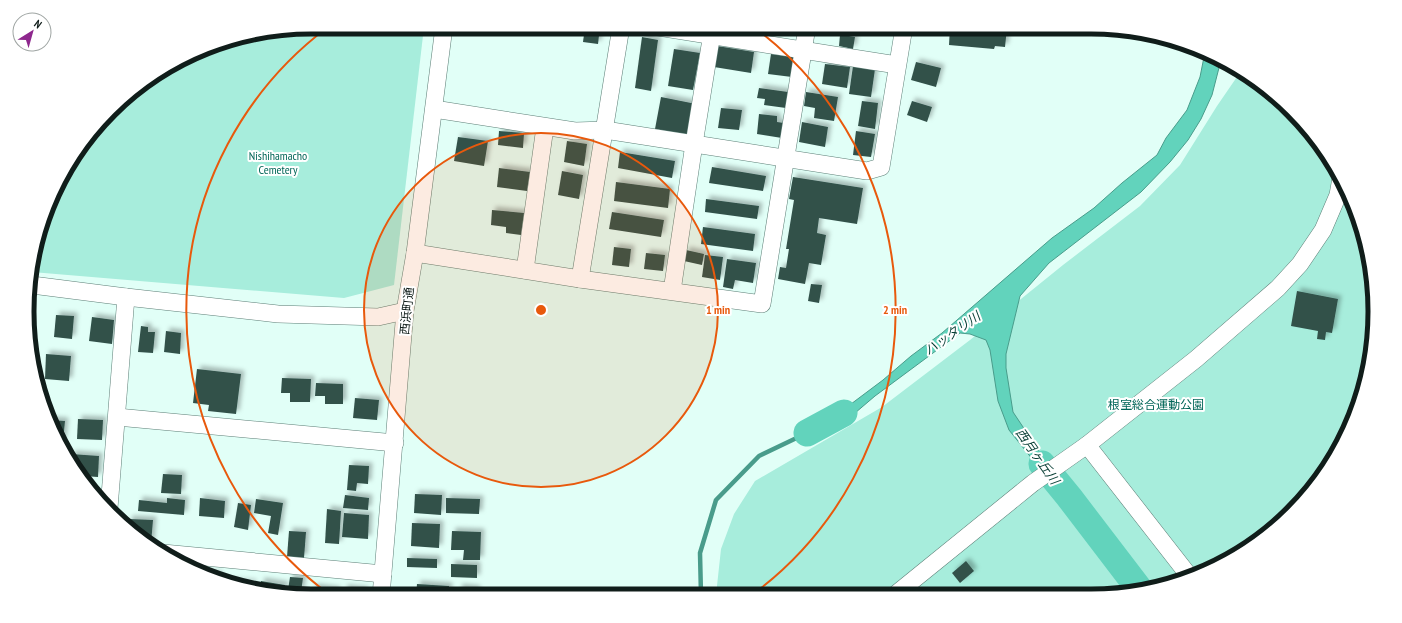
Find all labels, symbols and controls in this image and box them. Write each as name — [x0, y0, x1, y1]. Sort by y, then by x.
north arrow — [12, 12, 52, 52]
text: N — [31, 17, 45, 31]
park label: Nishihamacho Cemetery — [249, 148, 307, 177]
street label: 西浜町通 — [397, 286, 416, 336]
text: 1 min — [706, 302, 730, 317]
text: 2 min — [883, 302, 907, 317]
centre of rings — [534, 303, 548, 317]
water label: ハッタリ川 — [921, 307, 985, 359]
park label: 根室総合運動公園 — [1108, 397, 1204, 412]
water label: 西月ヶ丘川 — [1012, 425, 1064, 489]

